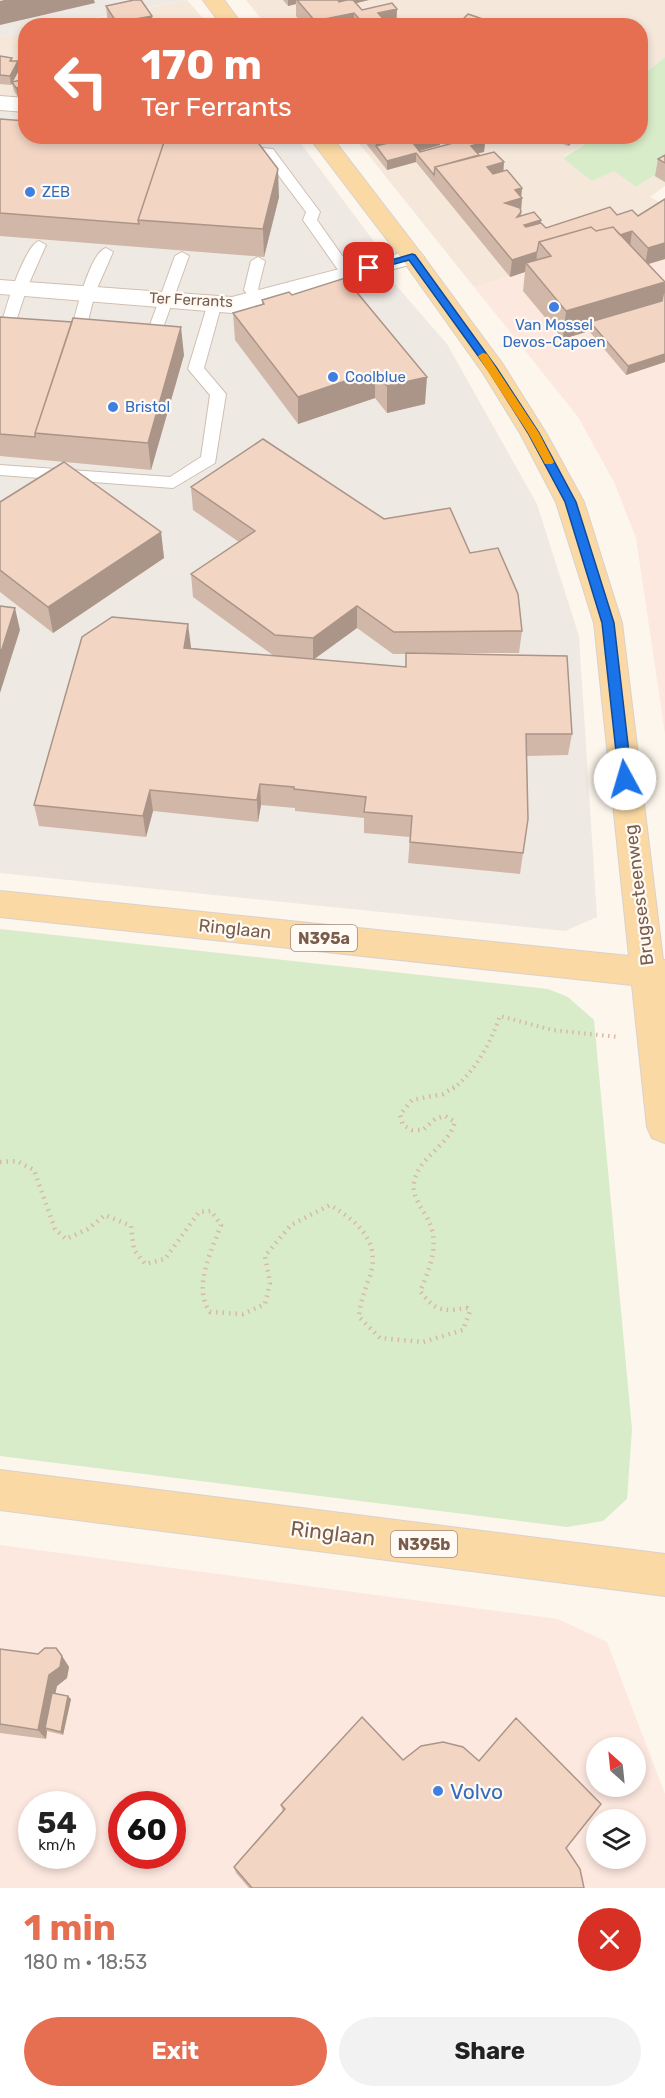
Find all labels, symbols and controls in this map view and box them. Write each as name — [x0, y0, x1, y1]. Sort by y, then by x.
text: 170 m — [141, 40, 262, 90]
icon: left — [42, 42, 120, 120]
text: Ter Ferrants — [141, 91, 292, 123]
place label: ZEB — [42, 183, 70, 201]
marker: ZEB — [23, 185, 37, 199]
pin — [343, 242, 394, 293]
icon: arrive — [352, 251, 385, 284]
street label: Ter Ferrants — [149, 289, 234, 311]
marker: Van Mossel Devos-Capoen — [547, 300, 561, 314]
place label: Van Mossel Devos-Capoen — [502, 316, 606, 351]
place label: Coolblue — [345, 368, 406, 386]
marker: Coolblue — [326, 370, 340, 384]
place label: Bristol — [125, 398, 170, 416]
marker: Bristol — [106, 400, 120, 414]
position arrow — [593, 747, 657, 811]
street label: Brugsesteenweg — [619, 823, 659, 967]
street label: Ringlaan — [198, 914, 272, 944]
road number: N395a — [291, 925, 357, 951]
street label: Ringlaan — [289, 1515, 377, 1551]
road number: N395b — [391, 1531, 457, 1557]
north arrow — [586, 1737, 646, 1797]
map controls — [586, 1737, 646, 1869]
place label: Volvo — [450, 1779, 503, 1804]
marker: Volvo — [431, 1784, 445, 1798]
speed limit sign: 60 — [108, 1791, 186, 1869]
text: 54 — [37, 1805, 77, 1841]
button: layers — [586, 1809, 646, 1869]
text: km/h — [38, 1836, 76, 1854]
text: 1 min — [24, 1906, 116, 1949]
button: close — [578, 1908, 641, 1971]
text: 180 m · 18:53 — [24, 1950, 147, 1974]
button: Exit — [24, 2017, 327, 2086]
button: Share — [339, 2017, 641, 2086]

